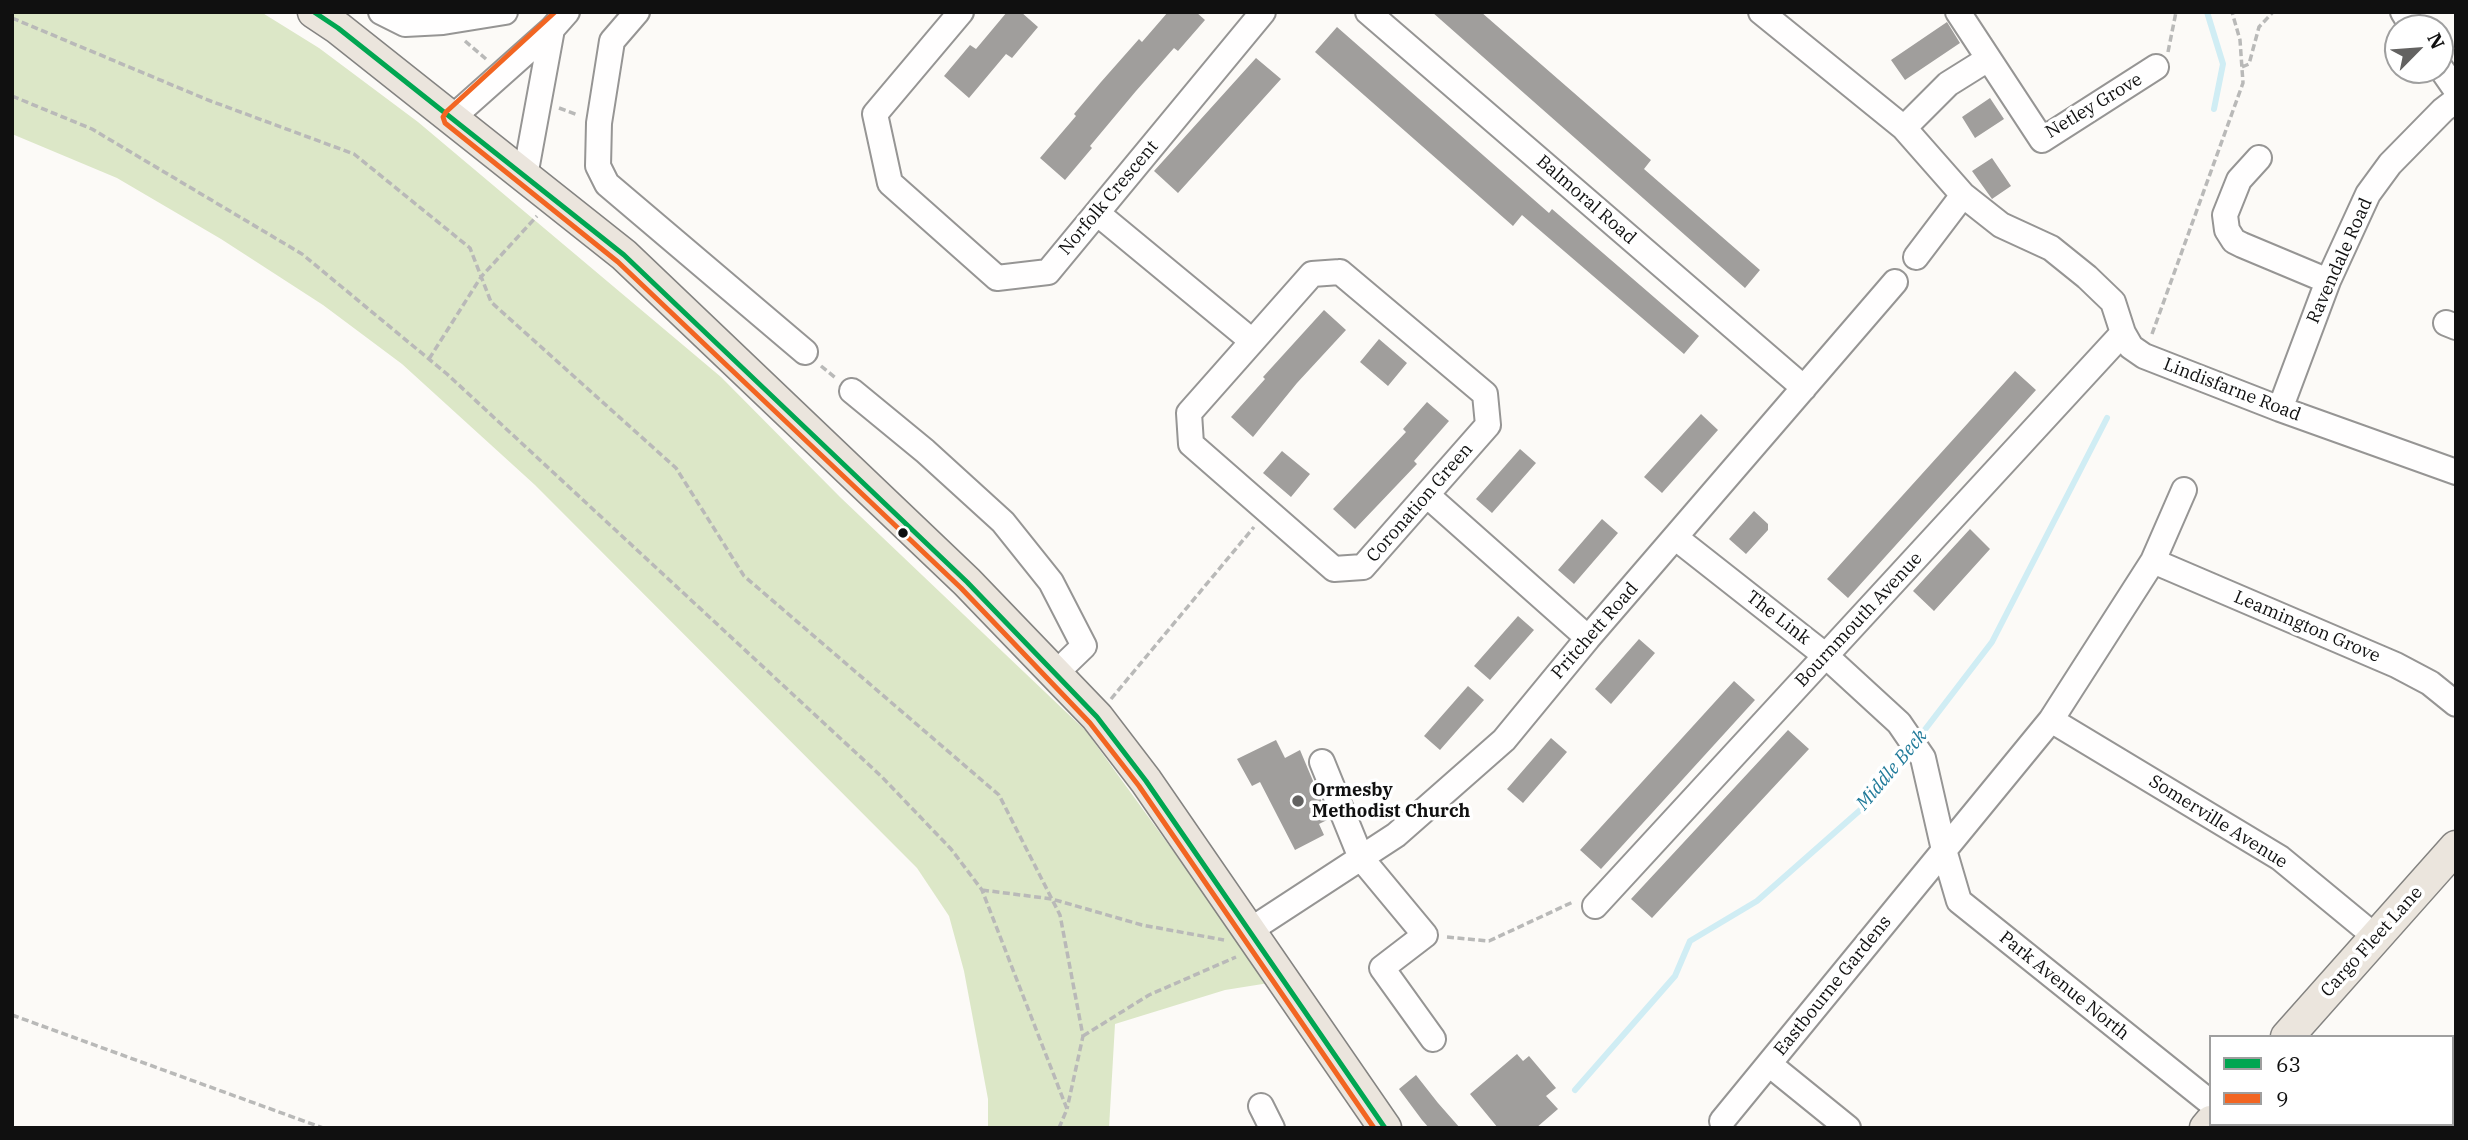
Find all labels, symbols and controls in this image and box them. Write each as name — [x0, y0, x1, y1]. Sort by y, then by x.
north arrow — [2384, 14, 2454, 84]
text: N — [2422, 29, 2450, 53]
street label: Netley Grove — [2042, 69, 2146, 143]
street label: Norfolk Crescent — [1055, 136, 1163, 260]
street label: Balmoral Road — [1532, 151, 1640, 249]
street label: Ravendale Road — [2303, 195, 2377, 327]
street label: Lindisfarne Road — [2160, 354, 2304, 426]
street label: Coronation Green — [1362, 439, 1478, 567]
unlabelled marker — [896, 526, 910, 540]
street label: Bournmouth Avenue — [1791, 548, 1927, 692]
street label: Pritchett Road — [1547, 578, 1643, 684]
street label: The Link — [1742, 586, 1814, 650]
street label: Leamington Grove — [2231, 586, 2383, 668]
water label: Middle Beck — [1852, 725, 1932, 815]
street label: Somerville Avenue — [2145, 771, 2291, 873]
place label: Ormesby Methodist Church — [1312, 780, 1470, 822]
marker: Ormesby Methodist Church — [1290, 793, 1306, 809]
street label: Cargo Fleet Lane — [2317, 882, 2427, 1002]
street label: Eastbourne Gardens — [1770, 912, 1896, 1060]
street label: Park Avenue North — [1995, 927, 2133, 1045]
legend — [2209, 1035, 2454, 1126]
text: 63 — [2276, 1050, 2301, 1078]
text: 9 — [2276, 1085, 2289, 1113]

